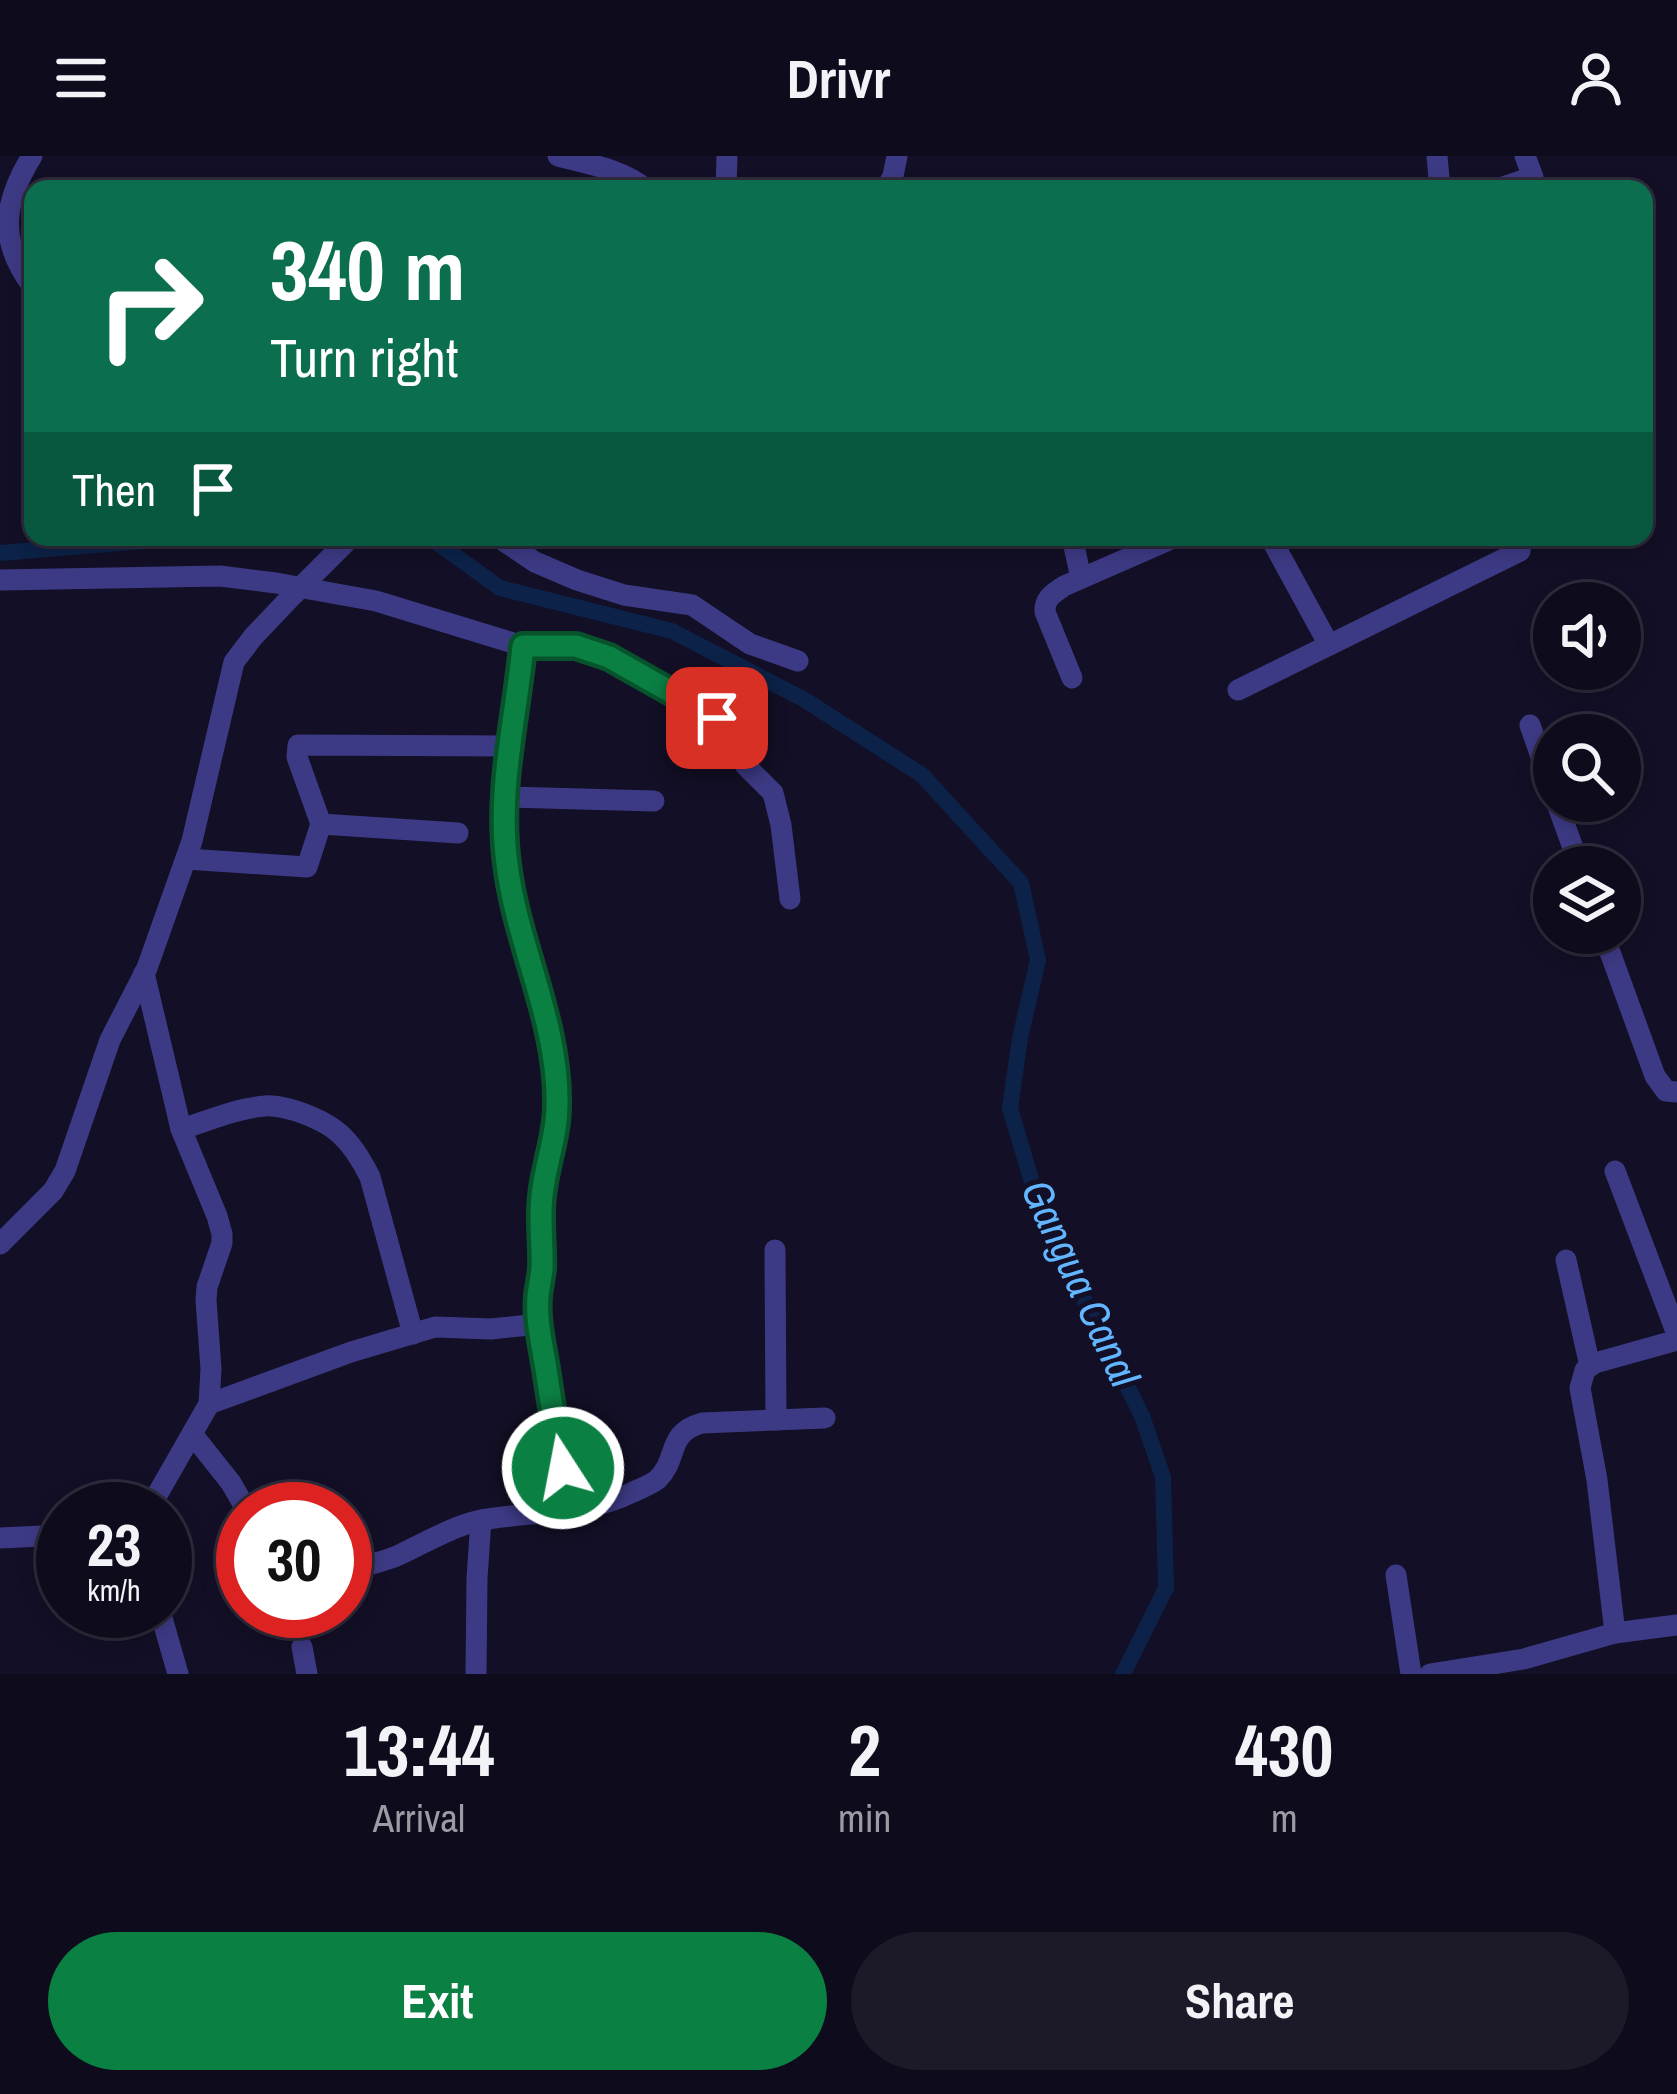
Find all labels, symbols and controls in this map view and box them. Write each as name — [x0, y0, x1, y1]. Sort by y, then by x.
text: Drivr — [787, 42, 890, 115]
icon: menu — [48, 45, 114, 111]
icon: person — [1563, 45, 1629, 111]
text: 340 m — [270, 213, 465, 326]
icon: right — [72, 228, 228, 384]
text: Turn right — [270, 321, 458, 394]
icon: arrive — [180, 456, 246, 522]
text: Then — [72, 459, 156, 520]
map controls — [1533, 582, 1641, 954]
button: sound — [1533, 582, 1641, 690]
pin — [666, 667, 768, 769]
icon: arrive — [684, 685, 750, 751]
button: search — [1533, 714, 1641, 822]
button: layers — [1533, 846, 1641, 954]
water label: Gangua Canal — [1009, 1171, 1154, 1397]
position arrow — [500, 1405, 626, 1531]
speed limit sign: 30 — [216, 1482, 372, 1638]
text: 23 — [87, 1504, 141, 1585]
text: km/h — [87, 1570, 141, 1610]
text: 13:44 — [344, 1701, 495, 1798]
text: 2 — [848, 1701, 881, 1798]
text: 430 — [1235, 1701, 1333, 1798]
text: Arrival — [373, 1792, 465, 1844]
text: min — [838, 1792, 891, 1844]
text: m — [1271, 1792, 1298, 1844]
button: Exit — [48, 1932, 827, 2070]
button: Share — [851, 1932, 1629, 2070]

